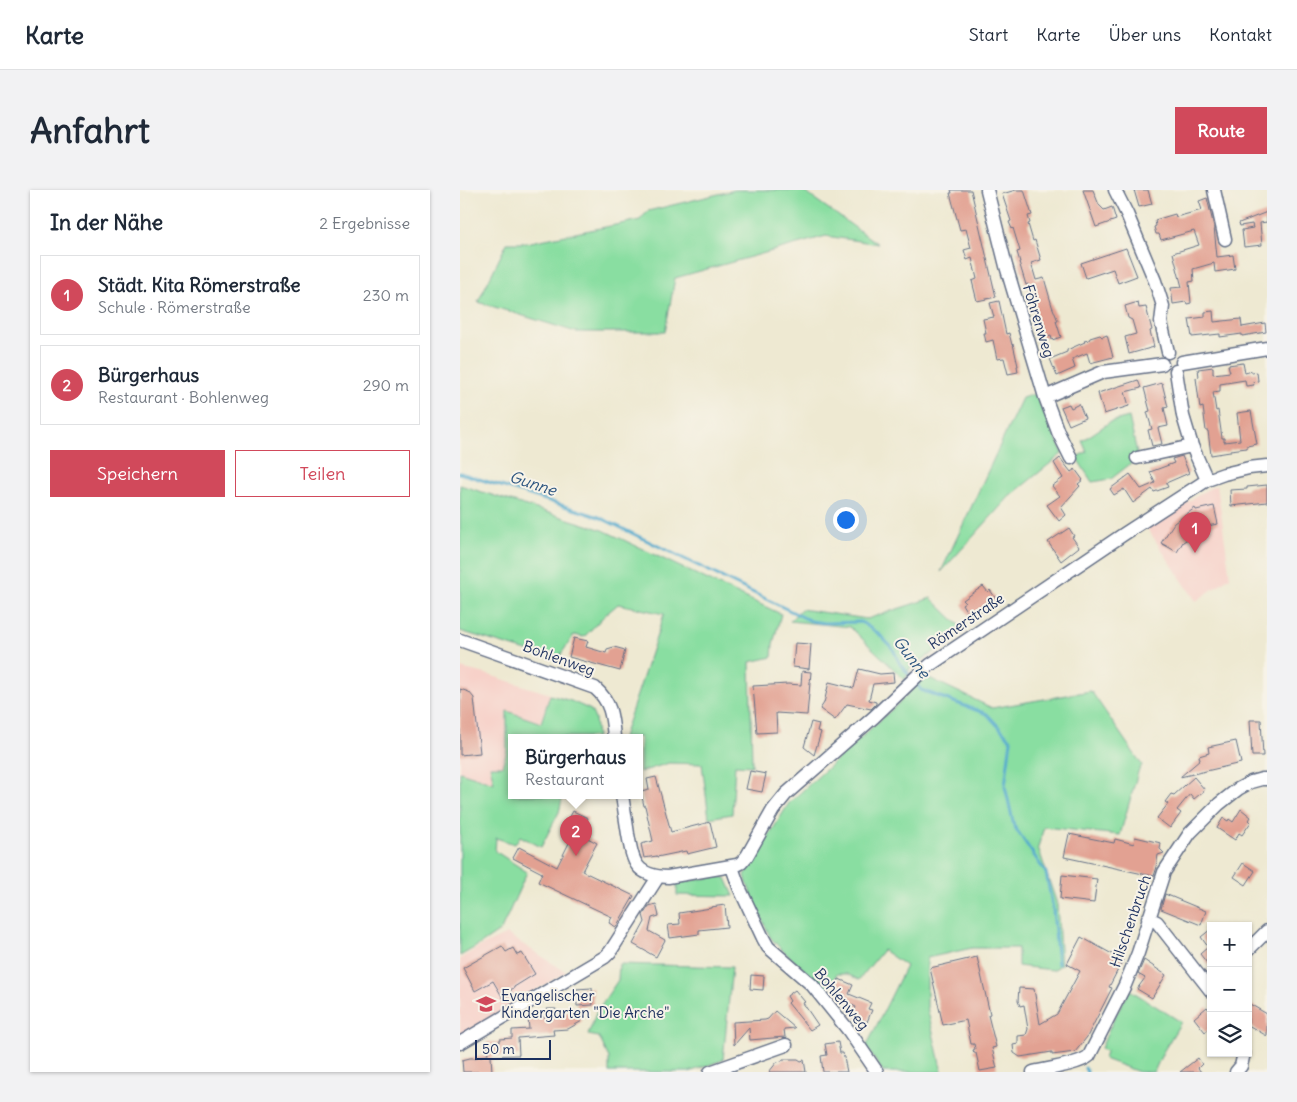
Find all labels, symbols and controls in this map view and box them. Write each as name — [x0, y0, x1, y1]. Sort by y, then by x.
text: Karte — [25, 20, 84, 50]
text: Start — [969, 23, 1008, 46]
text: Karte — [1036, 23, 1081, 46]
text: Über uns — [1109, 23, 1181, 46]
text: Kontakt — [1209, 23, 1272, 46]
button: Route — [1175, 107, 1267, 154]
text: Anfahrt — [30, 108, 150, 152]
text: In der Nähe — [50, 209, 163, 236]
text: 2 Ergebnisse — [319, 213, 410, 233]
text: Städt. Kita Römerstraße — [98, 273, 301, 297]
street label: Föhrenweg — [1019, 282, 1059, 360]
text: 1 — [64, 285, 70, 305]
text: 230 m — [363, 285, 409, 305]
text: Schule · Römerstraße — [98, 297, 251, 317]
text: Bürgerhaus — [98, 363, 199, 387]
text: 2 — [63, 375, 71, 395]
text: 290 m — [363, 375, 409, 395]
text: Restaurant · Bohlenweg — [98, 387, 269, 407]
button: Speichern — [50, 450, 225, 497]
button: Teilen — [235, 450, 410, 497]
water label: Gunne — [507, 466, 560, 500]
your location — [833, 507, 859, 533]
pin: 1 — [1179, 512, 1211, 553]
street label: Römerstraße — [924, 589, 1008, 653]
water label: Gunne — [889, 632, 936, 683]
street label: Bohlenweg — [520, 636, 598, 680]
popup — [508, 734, 643, 799]
text: Bürgerhaus — [525, 745, 626, 769]
text: Restaurant — [525, 769, 604, 789]
pin: 2 — [560, 815, 592, 856]
street label: Hilschenbruch — [1105, 872, 1155, 970]
map controls — [1207, 922, 1252, 1057]
button: + — [1207, 922, 1252, 967]
street label: Bohlenweg — [811, 964, 873, 1034]
button: − — [1207, 967, 1252, 1012]
place label: Evangelischer Kindergarten "Die Arche" — [501, 986, 669, 1022]
school or university icon: Evangelischer Kindergarten "Die Arche" — [475, 993, 497, 1015]
button: layers — [1207, 1012, 1252, 1057]
scale bar — [475, 1037, 551, 1060]
text: 50 m — [482, 1040, 515, 1058]

